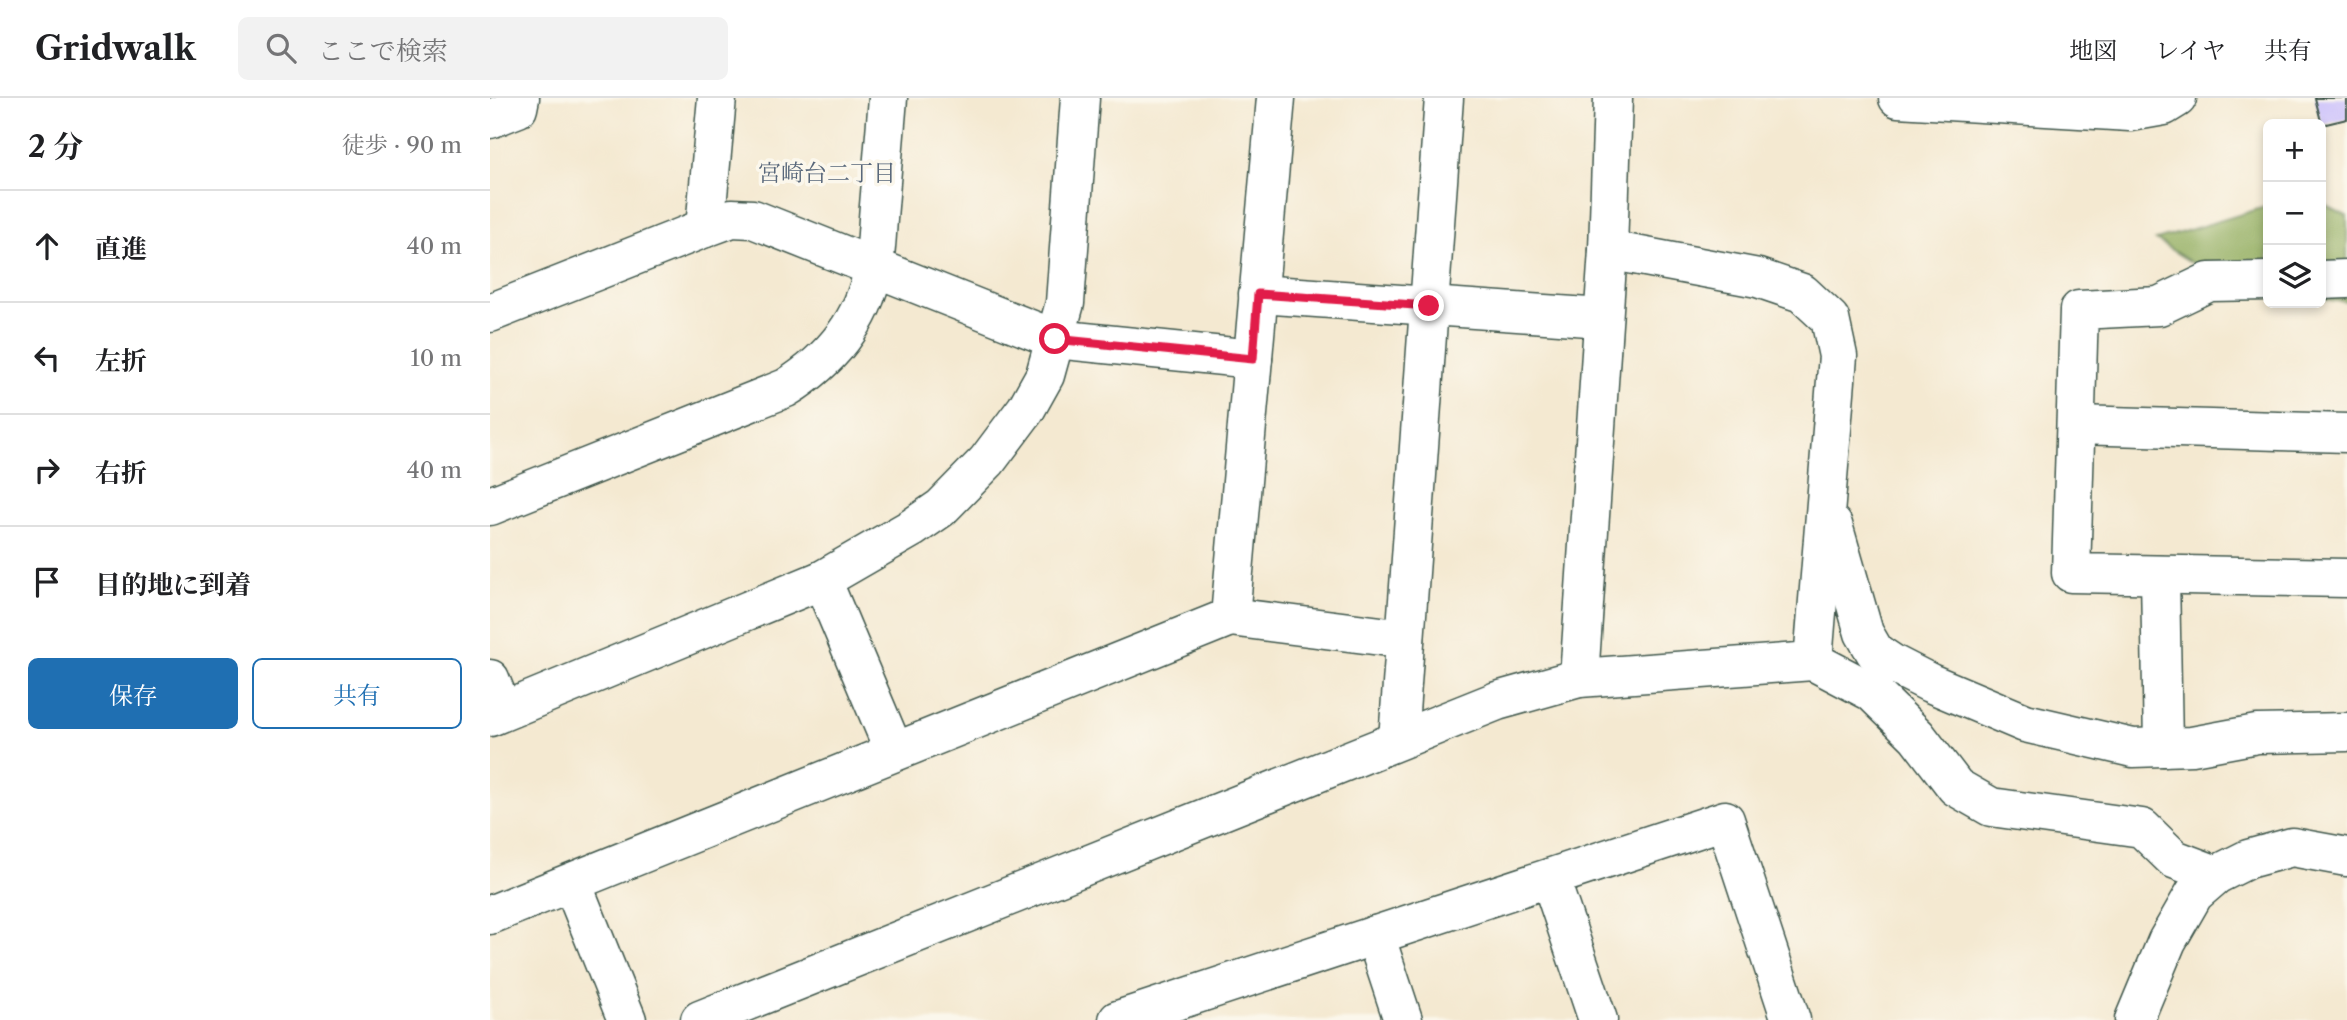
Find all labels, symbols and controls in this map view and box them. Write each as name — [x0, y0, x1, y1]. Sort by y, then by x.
search box — [238, 17, 728, 80]
text: Gridwalk — [35, 28, 196, 69]
icon: search — [262, 29, 300, 67]
text: ここで検索 — [318, 35, 448, 67]
text: 地図 — [2069, 36, 2117, 65]
text: レイヤ — [2155, 36, 2226, 65]
text: 共有 — [2264, 36, 2312, 65]
map controls — [2263, 119, 2326, 308]
button: + — [2263, 119, 2326, 182]
text: 2 分 — [28, 128, 83, 165]
text: 徒歩 · 90 m — [342, 131, 462, 159]
district label: 宮崎台二丁目 — [758, 159, 896, 187]
button: − — [2263, 182, 2326, 245]
icon: ahead — [28, 227, 66, 265]
text: 40 m — [407, 232, 462, 260]
text: 直進 — [95, 233, 147, 265]
button: layers — [2263, 245, 2326, 308]
route end — [1413, 290, 1444, 321]
route start — [1039, 323, 1070, 354]
icon: left — [28, 339, 66, 377]
text: 10 m — [410, 344, 462, 372]
text: 左折 — [95, 345, 147, 377]
icon: right — [28, 451, 66, 489]
text: 40 m — [407, 456, 462, 484]
text: 右折 — [95, 457, 147, 489]
icon: arrive — [28, 563, 66, 601]
text: 目的地に到着 — [95, 569, 251, 601]
button: 保存 — [28, 658, 238, 729]
button: 共有 — [252, 658, 462, 729]

